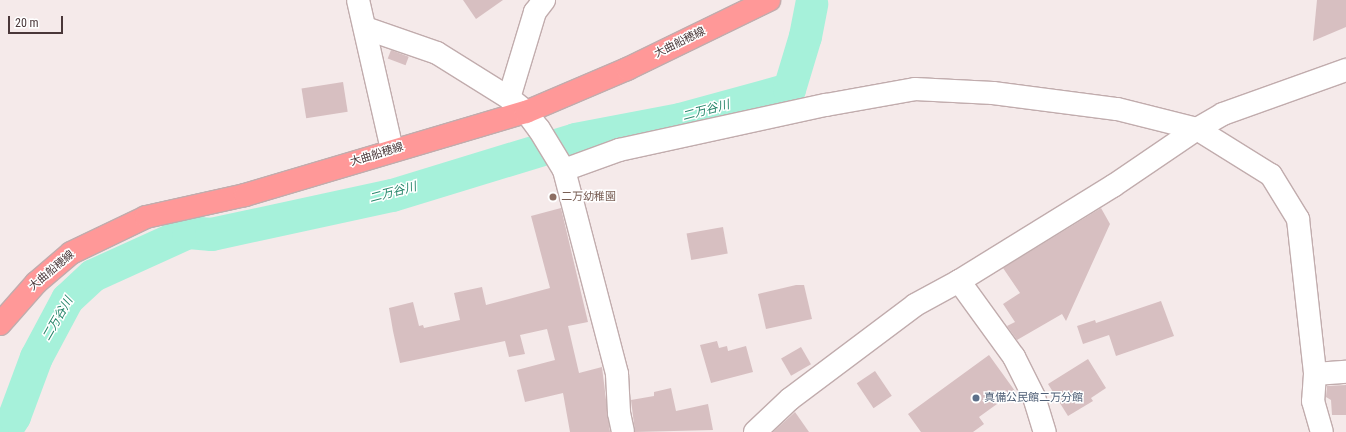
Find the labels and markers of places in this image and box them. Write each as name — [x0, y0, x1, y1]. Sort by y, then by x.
place label: 二万幼稚園 — [561, 190, 616, 204]
marker: 二万幼稚園 — [548, 192, 558, 202]
place label: 真備公民館二万分館 — [984, 391, 1083, 405]
marker: 真備公民館二万分館 — [971, 393, 981, 403]

